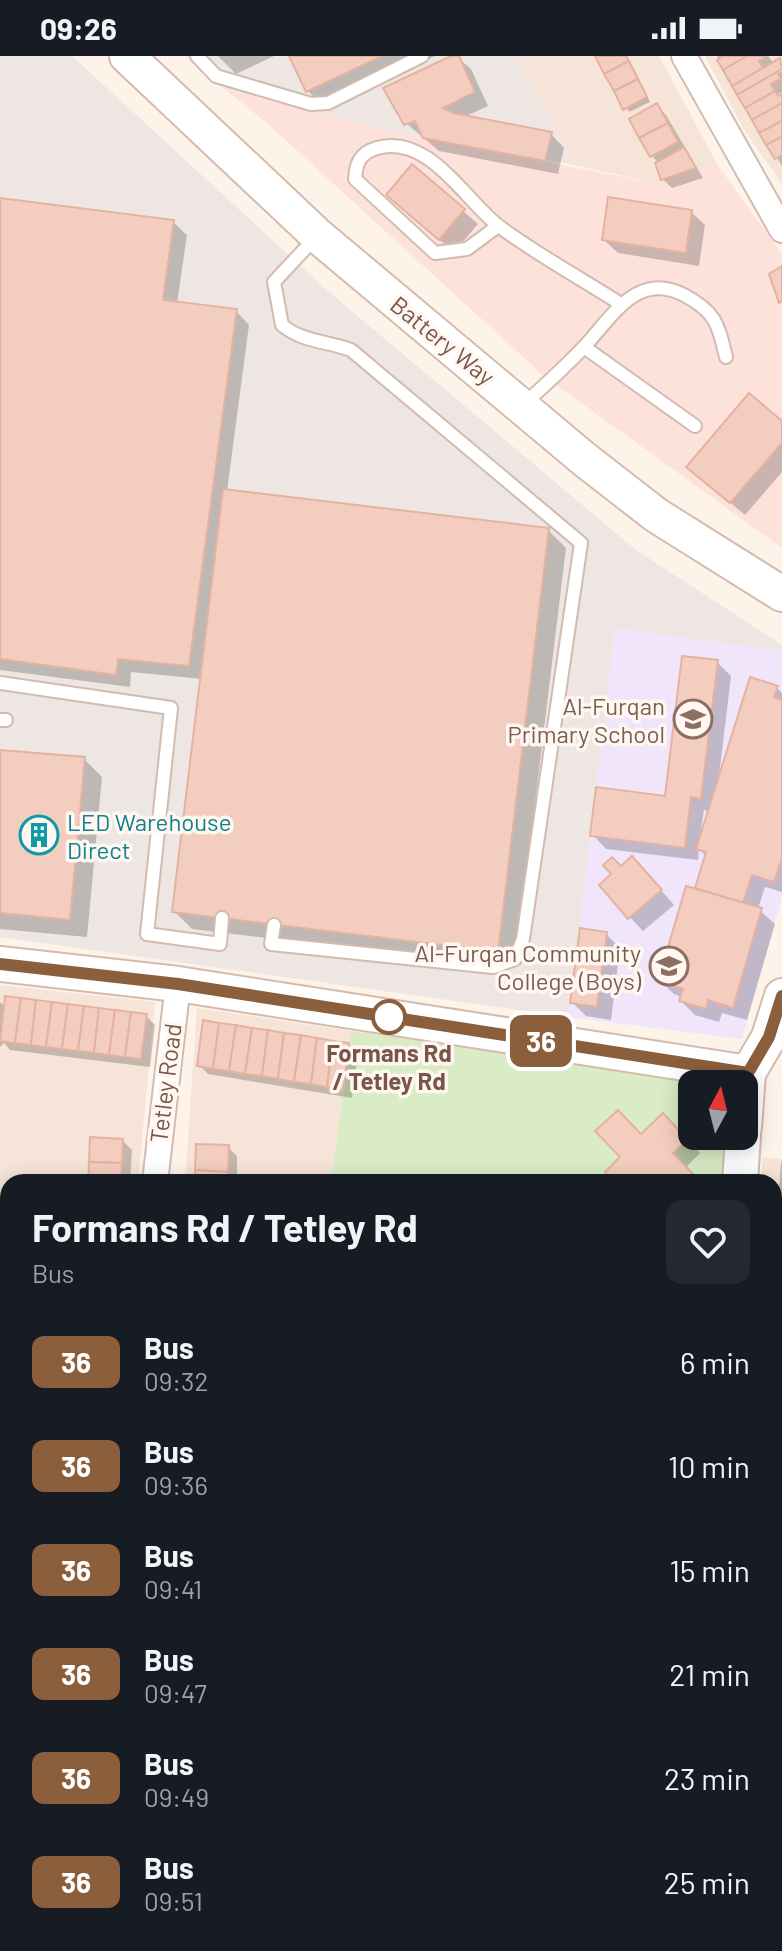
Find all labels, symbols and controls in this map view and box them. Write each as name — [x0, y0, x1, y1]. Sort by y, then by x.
text: 09:26 — [40, 10, 117, 46]
street label: Battery Way — [385, 289, 501, 391]
place label: Al-Furqan Primary School — [508, 691, 665, 748]
school or university icon: Al-Furqan Primary School — [672, 698, 714, 740]
place label: LED Warehouse Direct — [67, 807, 231, 864]
building icon: LED Warehouse Direct — [18, 814, 60, 856]
place label: Al-Furqan Community College (Boys) — [415, 938, 642, 995]
school or university icon: Al-Furqan Community College (Boys) — [648, 945, 690, 987]
marker: Formans Rd / Tetley Rd — [372, 1000, 406, 1034]
line badge: 36 — [505, 1015, 577, 1067]
street label: Tetley Road — [143, 1022, 187, 1144]
text: 36 — [526, 1024, 556, 1058]
place label: Formans Rd / Tetley Rd — [326, 1038, 452, 1095]
north arrow — [678, 1070, 758, 1150]
map controls — [678, 1070, 758, 1150]
button: heart — [666, 1200, 750, 1284]
text: Formans Rd / Tetley Rd — [32, 1204, 418, 1250]
text: Bus — [32, 1257, 74, 1288]
text: Bus — [144, 1329, 194, 1365]
text: 6 min — [680, 1344, 750, 1380]
text: 36 — [61, 1345, 91, 1379]
text: 09:32 — [144, 1365, 208, 1396]
text: Bus — [144, 1433, 194, 1469]
text: 10 min — [668, 1448, 750, 1484]
text: 36 — [61, 1449, 91, 1483]
text: 09:36 — [144, 1469, 208, 1500]
text: Bus — [144, 1537, 194, 1573]
text: 15 min — [669, 1552, 750, 1588]
text: 36 — [61, 1553, 91, 1587]
text: 09:41 — [144, 1573, 202, 1604]
text: Bus — [144, 1641, 194, 1677]
text: 21 min — [669, 1656, 750, 1692]
text: 36 — [61, 1657, 91, 1691]
text: 09:47 — [144, 1677, 207, 1708]
text: Bus — [144, 1745, 194, 1781]
text: 23 min — [664, 1760, 750, 1796]
text: 36 — [61, 1761, 91, 1795]
text: 09:49 — [144, 1781, 209, 1812]
text: Bus — [144, 1849, 194, 1885]
text: 25 min — [664, 1864, 750, 1900]
text: 36 — [61, 1865, 91, 1899]
text: 09:51 — [144, 1885, 203, 1916]

